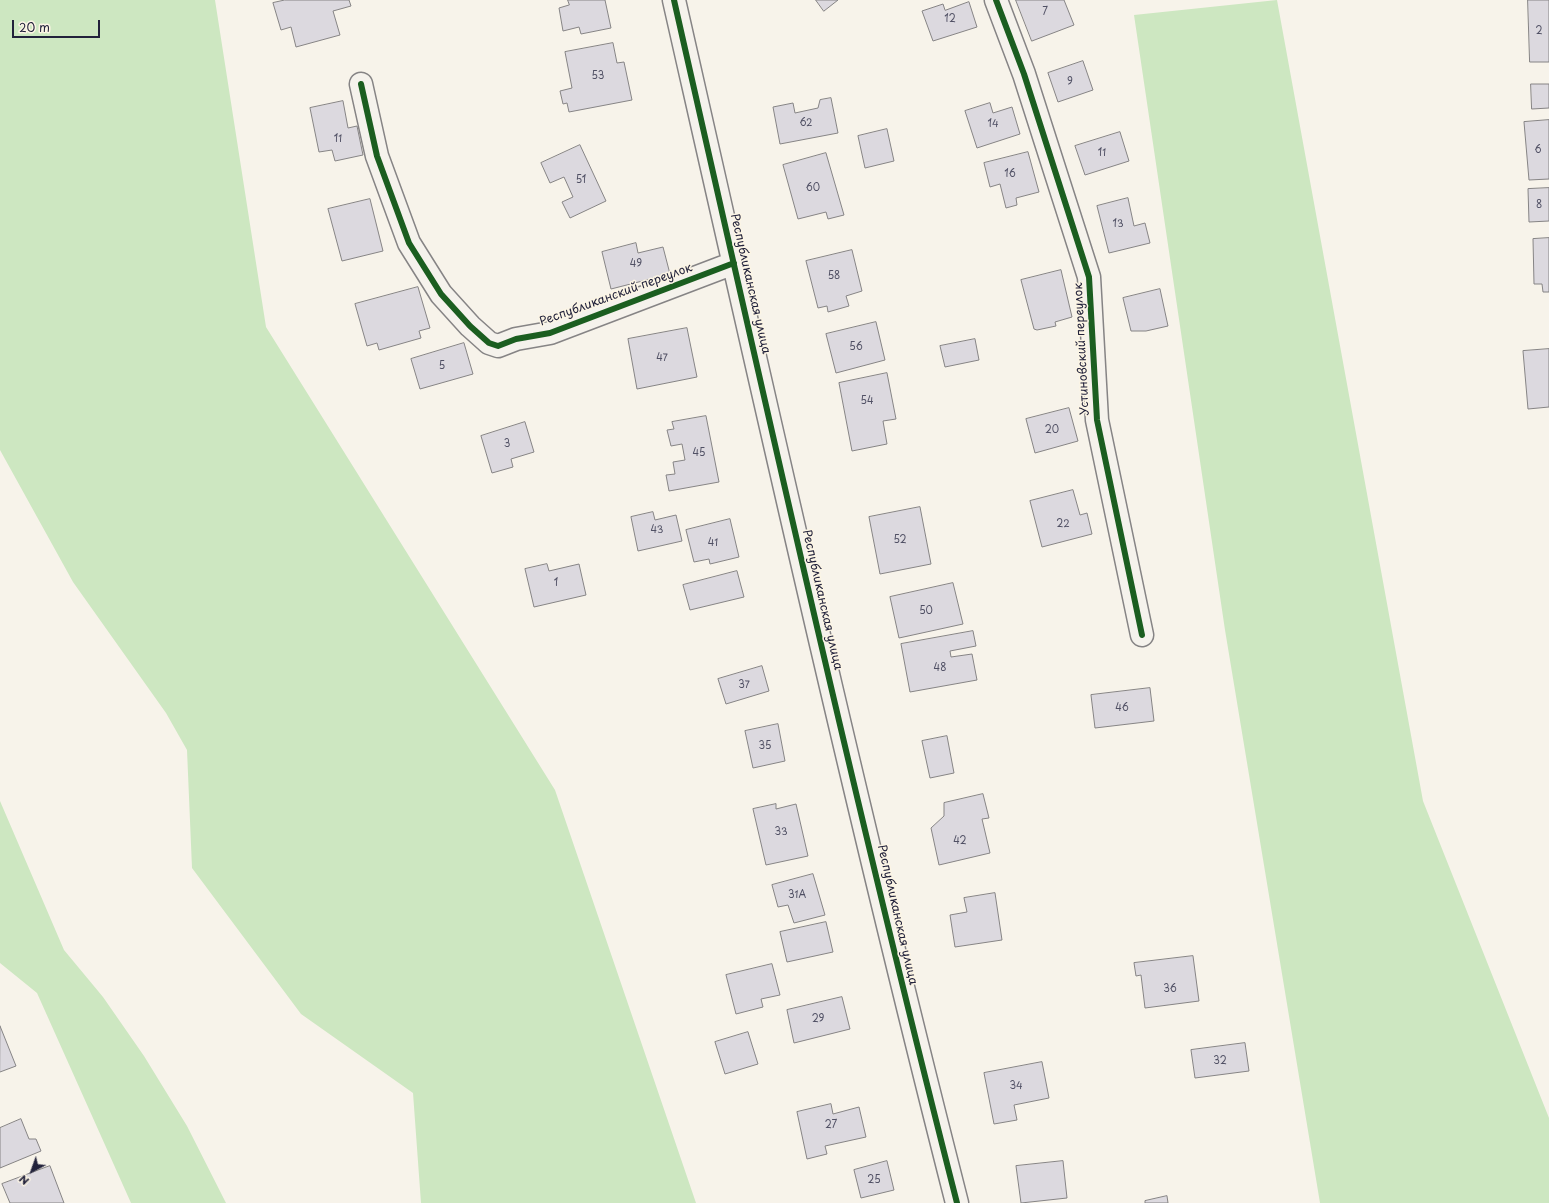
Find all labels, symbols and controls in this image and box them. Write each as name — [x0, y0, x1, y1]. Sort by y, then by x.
house number: 7 — [1042, 6, 1048, 18]
scale bar — [14, 12, 102, 38]
house number: 12 — [944, 13, 956, 25]
text: 20 m — [19, 18, 50, 36]
house number: 2 — [1535, 25, 1543, 37]
house number: 53 — [592, 70, 604, 82]
house number: 9 — [1067, 76, 1073, 88]
house number: 62 — [799, 117, 813, 129]
house number: 14 — [987, 118, 999, 130]
house number: 11 — [334, 133, 342, 145]
house number: 6 — [1534, 144, 1542, 156]
house number: 11 — [1098, 147, 1106, 159]
house number: 16 — [1004, 168, 1016, 180]
house number: 51 — [576, 174, 586, 186]
house number: 60 — [806, 182, 820, 194]
house number: 8 — [1536, 199, 1542, 211]
street label: Республиканская улица — [727, 212, 773, 356]
house number: 13 — [1112, 218, 1124, 230]
house number: 49 — [630, 258, 642, 270]
street label: Республиканский переулок — [538, 261, 694, 329]
house number: 58 — [828, 270, 840, 282]
street label: Устиновский переулок — [1071, 282, 1093, 416]
house number: 56 — [849, 341, 863, 353]
house number: 47 — [656, 352, 668, 364]
house number: 5 — [439, 360, 445, 372]
house number: 54 — [860, 395, 874, 407]
house number: 20 — [1045, 424, 1059, 436]
house number: 3 — [504, 438, 510, 450]
house number: 45 — [693, 447, 705, 459]
house number: 22 — [1056, 518, 1070, 530]
house number: 43 — [651, 524, 663, 536]
street label: Республиканская улица — [799, 528, 845, 672]
house number: 52 — [893, 534, 907, 546]
house number: 41 — [708, 537, 718, 549]
house number: 1 — [554, 577, 558, 589]
house number: 50 — [919, 605, 933, 617]
house number: 48 — [934, 662, 946, 674]
house number: 37 — [738, 679, 750, 691]
house number: 46 — [1115, 702, 1129, 714]
house number: 35 — [759, 740, 771, 752]
house number: 33 — [774, 826, 788, 838]
house number: 42 — [953, 835, 967, 847]
street label: Республиканская улица — [874, 843, 920, 987]
house number: 31А — [788, 889, 806, 901]
house number: 36 — [1163, 983, 1177, 995]
house number: 29 — [812, 1013, 824, 1025]
house number: 32 — [1213, 1055, 1227, 1067]
house number: 34 — [1009, 1080, 1023, 1092]
house number: 27 — [825, 1119, 837, 1131]
north arrow — [12, 1151, 52, 1191]
text: N — [15, 1171, 33, 1190]
house number: 25 — [867, 1174, 881, 1186]

